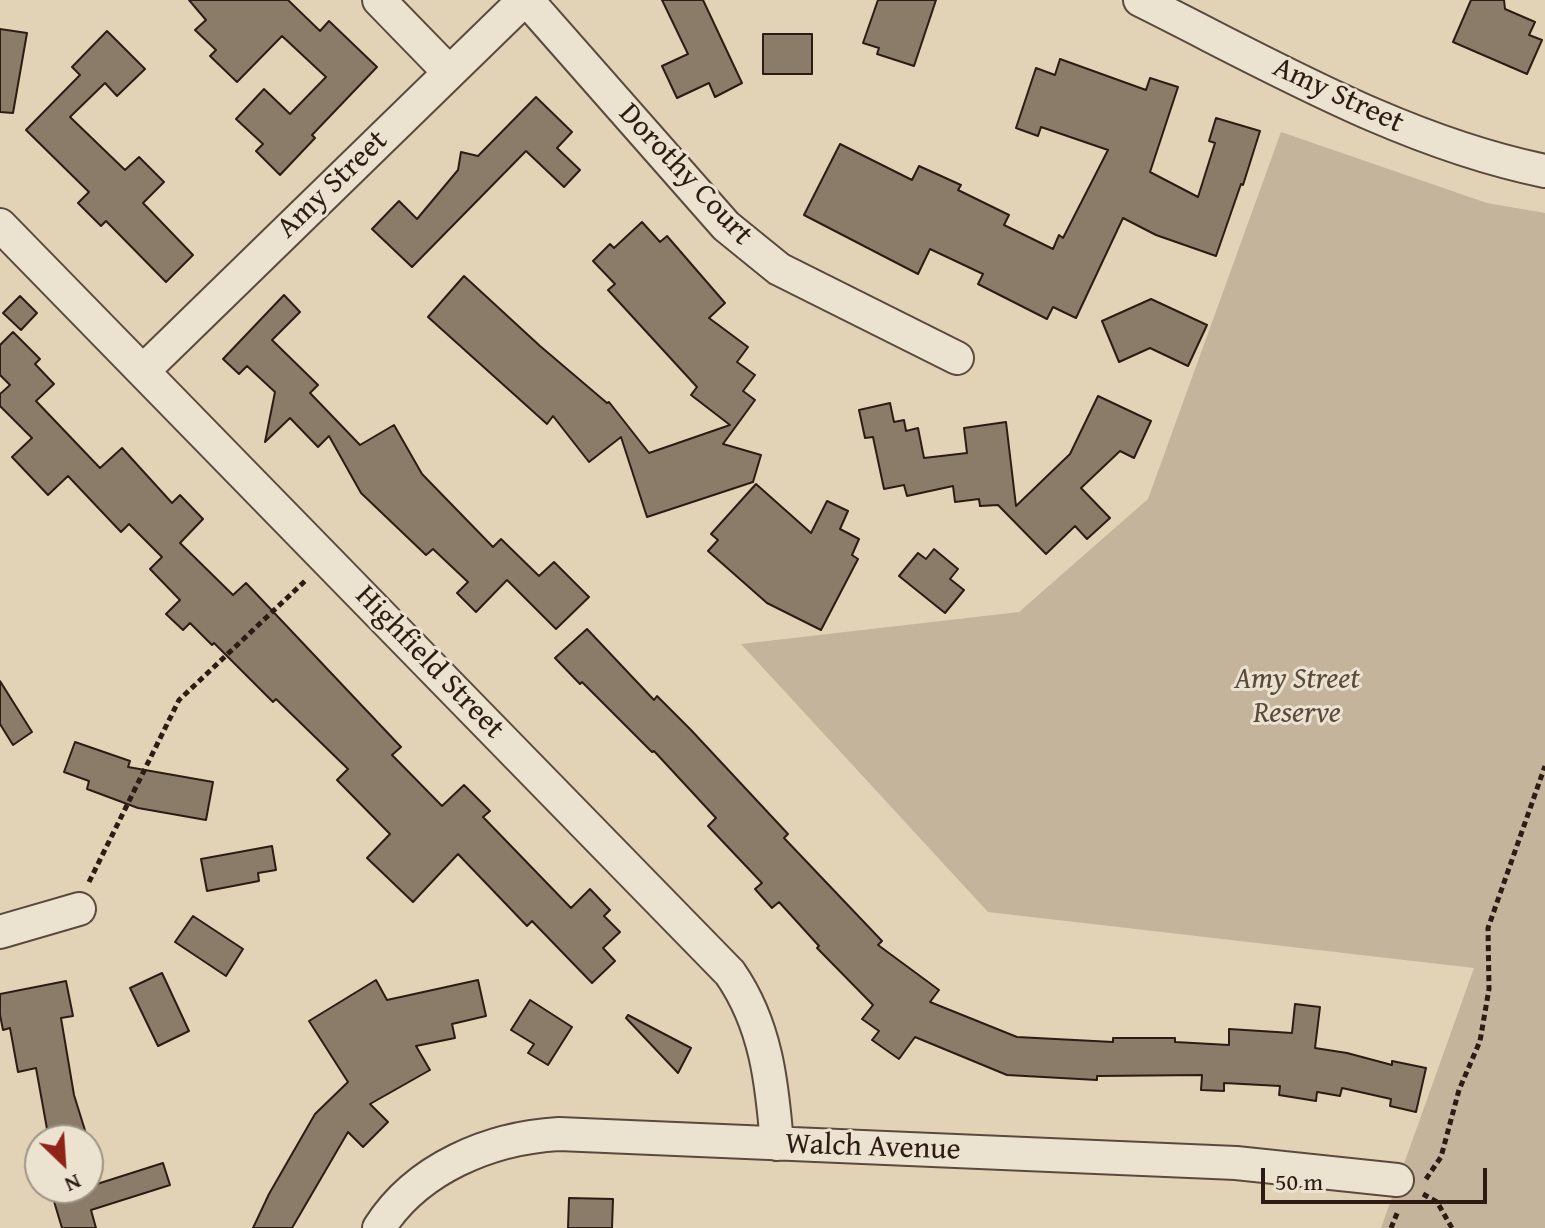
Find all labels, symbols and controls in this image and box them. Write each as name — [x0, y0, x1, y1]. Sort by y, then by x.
street label: Amy Street — [1267, 50, 1409, 142]
street label: Dorothy Court — [610, 97, 760, 253]
street label: Amy Street — [270, 123, 396, 247]
street label: Highfield Street — [347, 579, 511, 747]
park label: Amy Street Reserve — [1234, 662, 1360, 732]
north arrow — [24, 1124, 104, 1204]
street label: Walch Avenue — [785, 1127, 961, 1169]
scale bar — [1265, 1152, 1491, 1202]
text: 50 m — [1275, 1164, 1323, 1199]
text: N — [60, 1166, 87, 1202]

